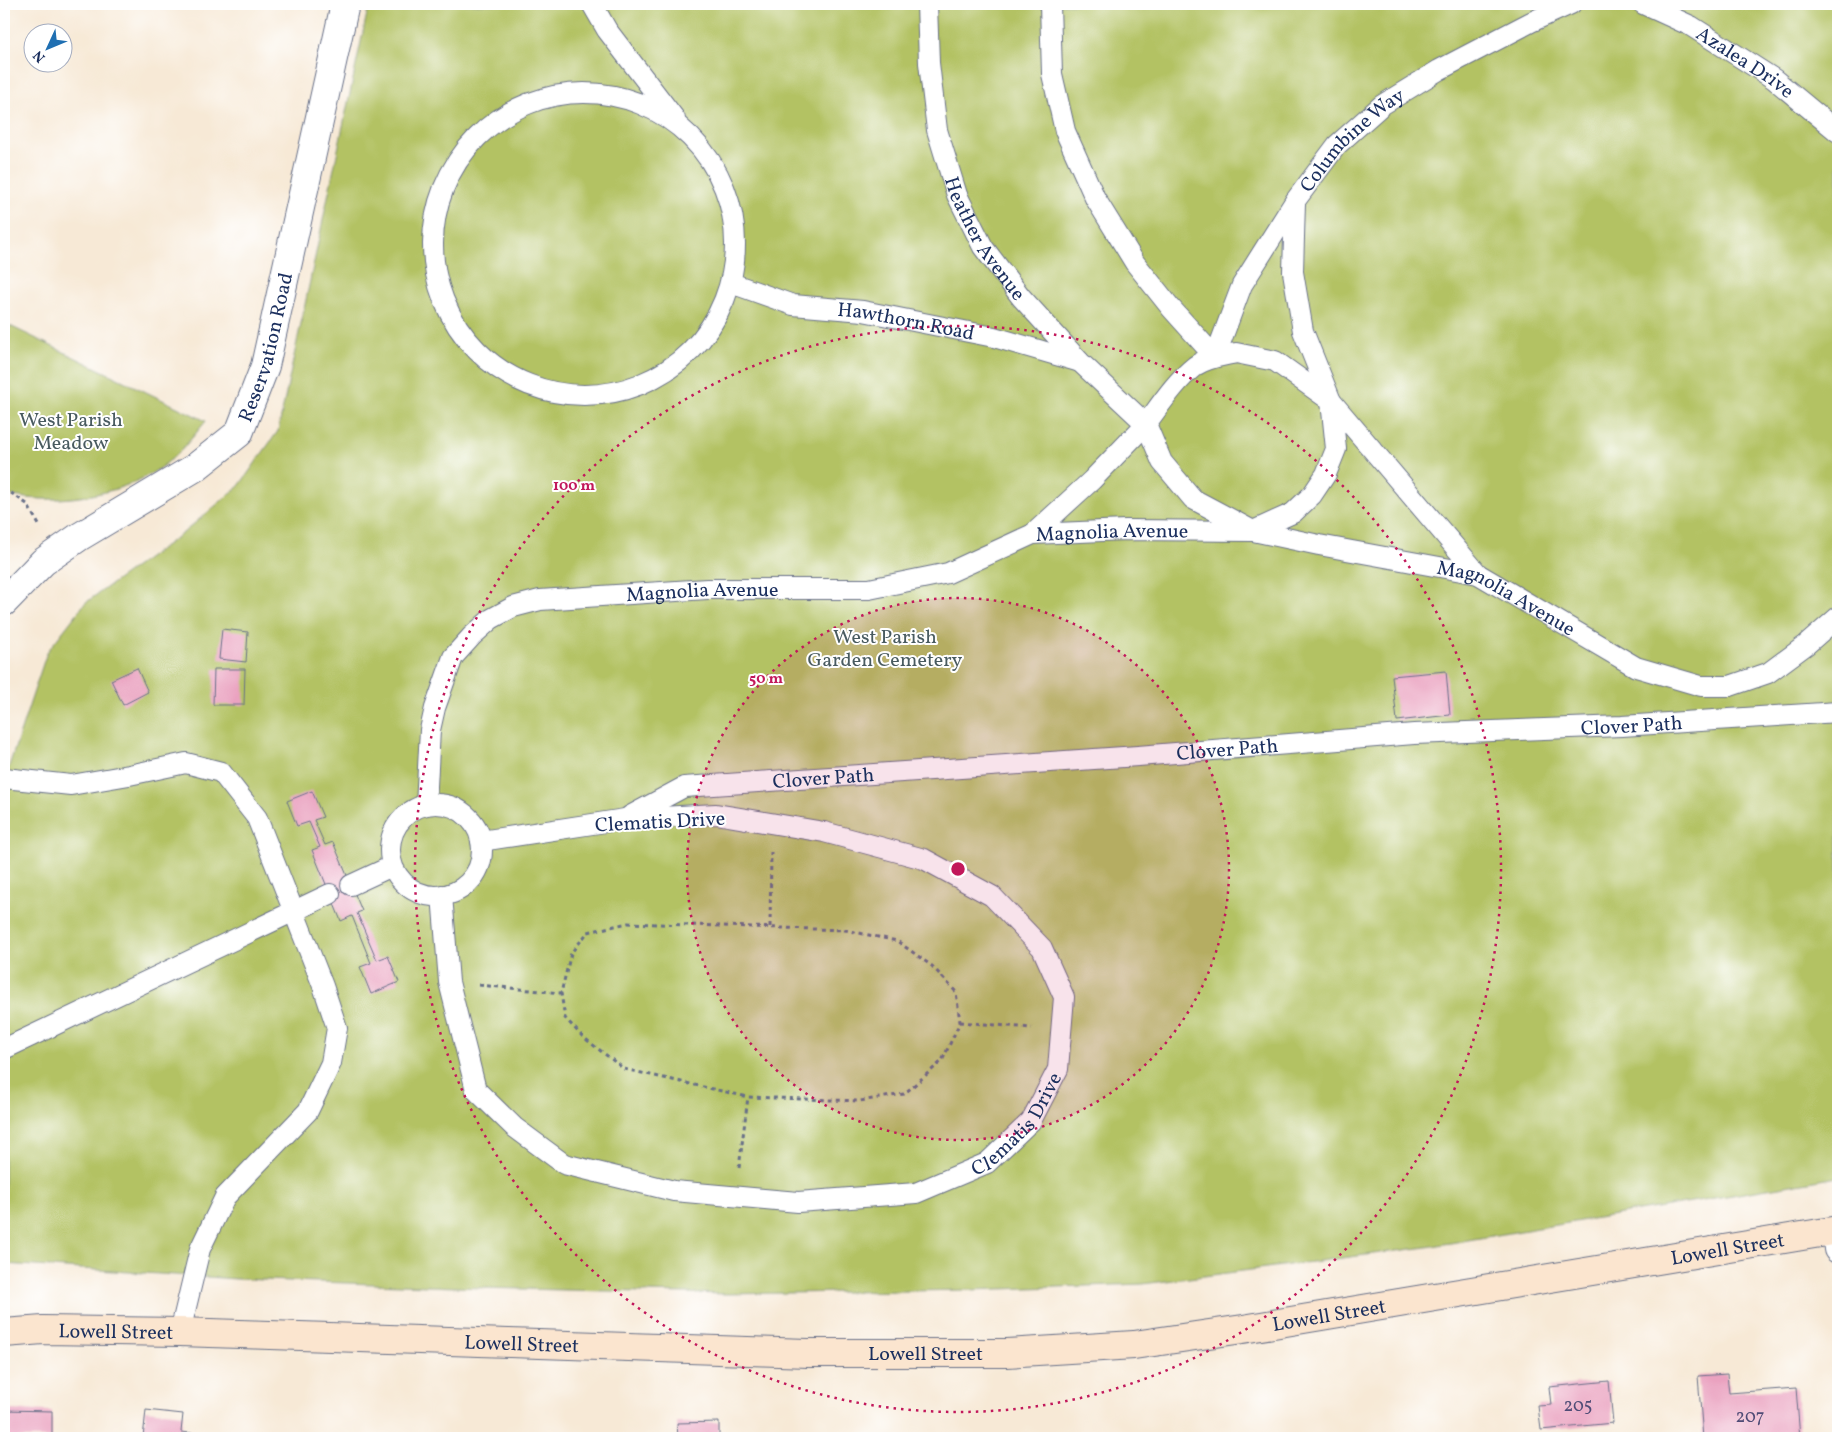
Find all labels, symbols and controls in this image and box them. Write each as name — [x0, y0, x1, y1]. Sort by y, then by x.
street label: Azalea Drive — [1690, 21, 1799, 106]
north arrow — [22, 22, 72, 72]
text: N — [29, 46, 50, 66]
street label: Columbine Way — [1294, 82, 1411, 199]
street label: Heather Avenue — [936, 174, 1031, 307]
street label: Reservation Road — [233, 270, 301, 427]
street label: Hawthorn Road — [836, 297, 977, 349]
park label: West Parish Meadow — [19, 407, 123, 458]
text: 100 m — [553, 476, 596, 497]
street label: Magnolia Avenue — [1035, 518, 1188, 550]
street label: Magnolia Avenue — [1434, 555, 1580, 644]
street label: Magnolia Avenue — [625, 577, 778, 610]
park label: West Parish Garden Cemetery — [808, 624, 963, 675]
text: 50 m — [749, 669, 783, 690]
street label: Clover Path — [1580, 710, 1684, 744]
street label: Clover Path — [1176, 733, 1280, 769]
street label: Clover Path — [772, 762, 875, 797]
street label: Clematis Drive — [594, 806, 726, 840]
centre of rings — [949, 860, 967, 878]
street label: Clematis Drive — [967, 1068, 1070, 1184]
street label: Lowell Street — [1669, 1227, 1787, 1274]
street label: Lowell Street — [1270, 1293, 1388, 1340]
street label: Lowell Street — [58, 1318, 173, 1348]
street label: Lowell Street — [464, 1330, 579, 1361]
street label: Lowell Street — [868, 1341, 983, 1369]
house number: 205 — [1564, 1394, 1592, 1419]
house number: 207 — [1735, 1405, 1765, 1430]

